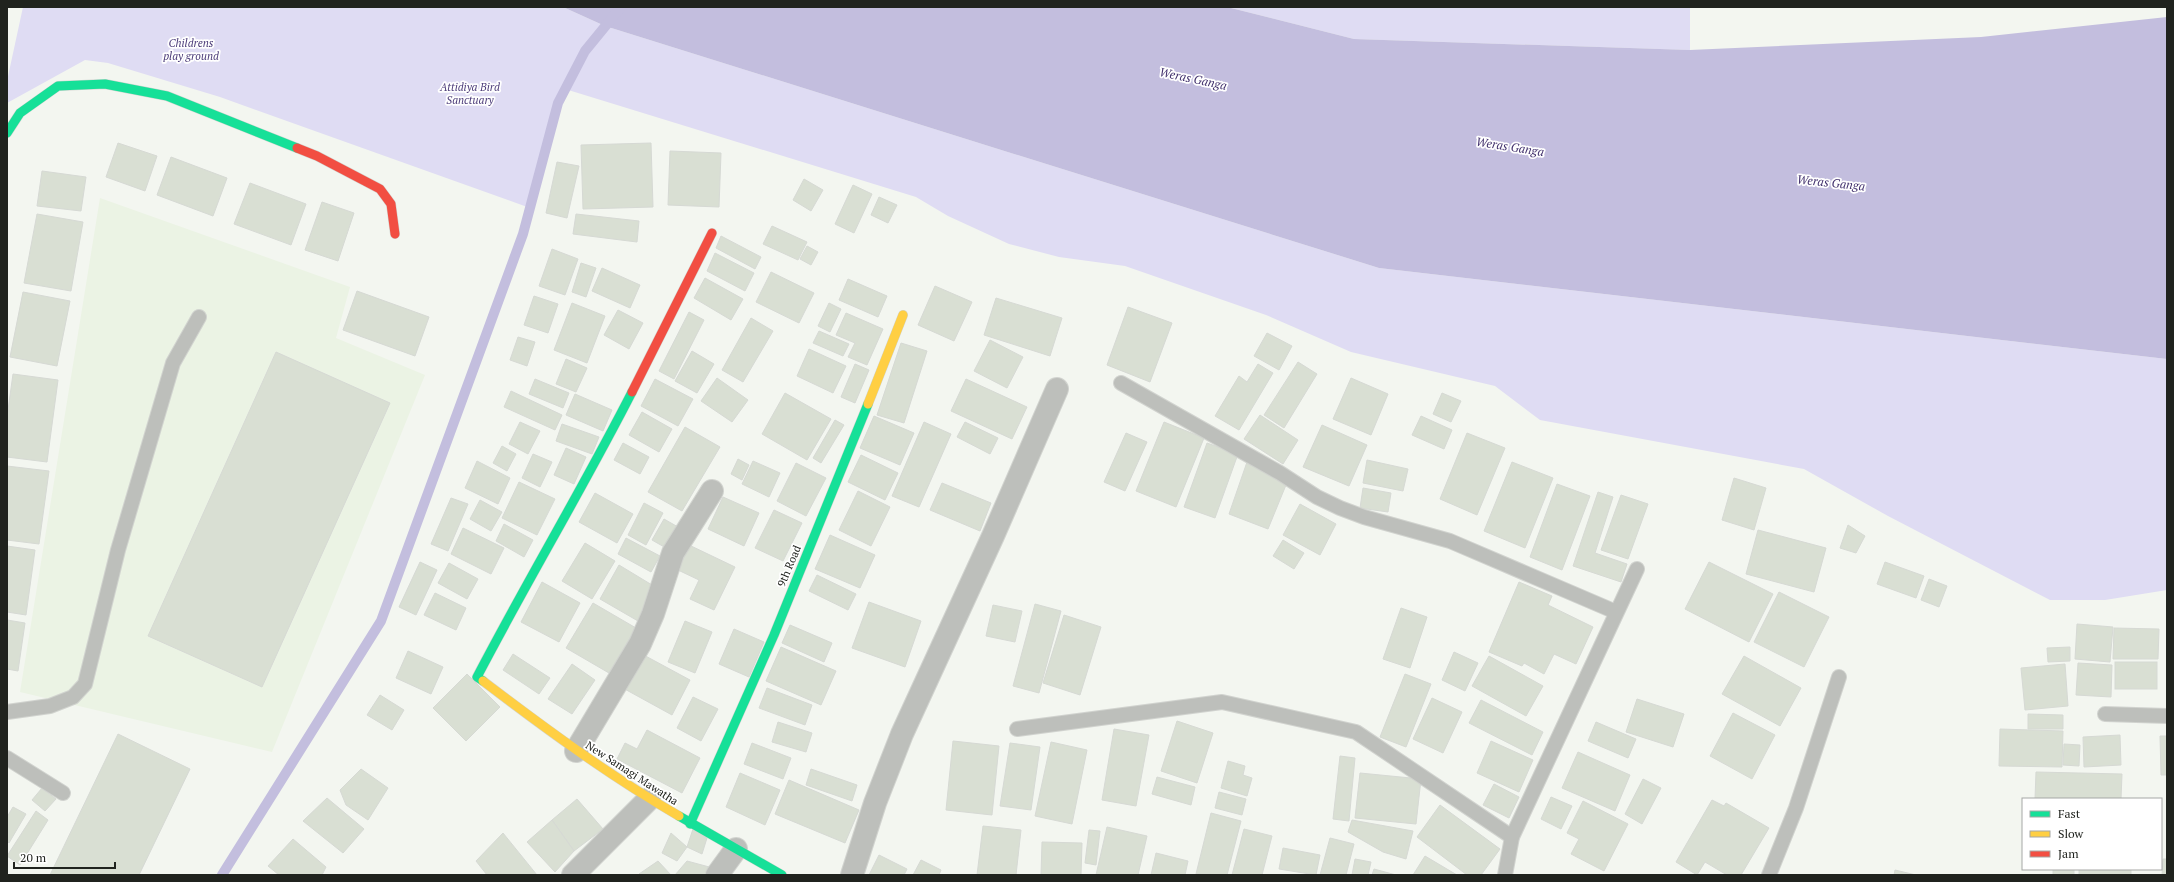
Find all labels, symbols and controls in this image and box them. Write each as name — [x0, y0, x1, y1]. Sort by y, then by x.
park label: Childrens play ground — [163, 36, 219, 63]
water label: Weras Ganga — [1158, 64, 1228, 93]
park label: Attidiya Bird Sanctuary — [439, 80, 500, 107]
water label: Weras Ganga — [1475, 134, 1545, 159]
water label: Weras Ganga — [1796, 171, 1866, 194]
street label: 9th Road — [774, 543, 804, 589]
street label: New Samagi Mawatha — [583, 738, 681, 808]
legend — [2022, 798, 2162, 870]
text: Fast — [2058, 806, 2081, 821]
text: Slow — [2058, 826, 2084, 841]
scale bar — [14, 844, 115, 870]
text: Jam — [2058, 846, 2079, 861]
text: 20 m — [20, 850, 47, 865]

